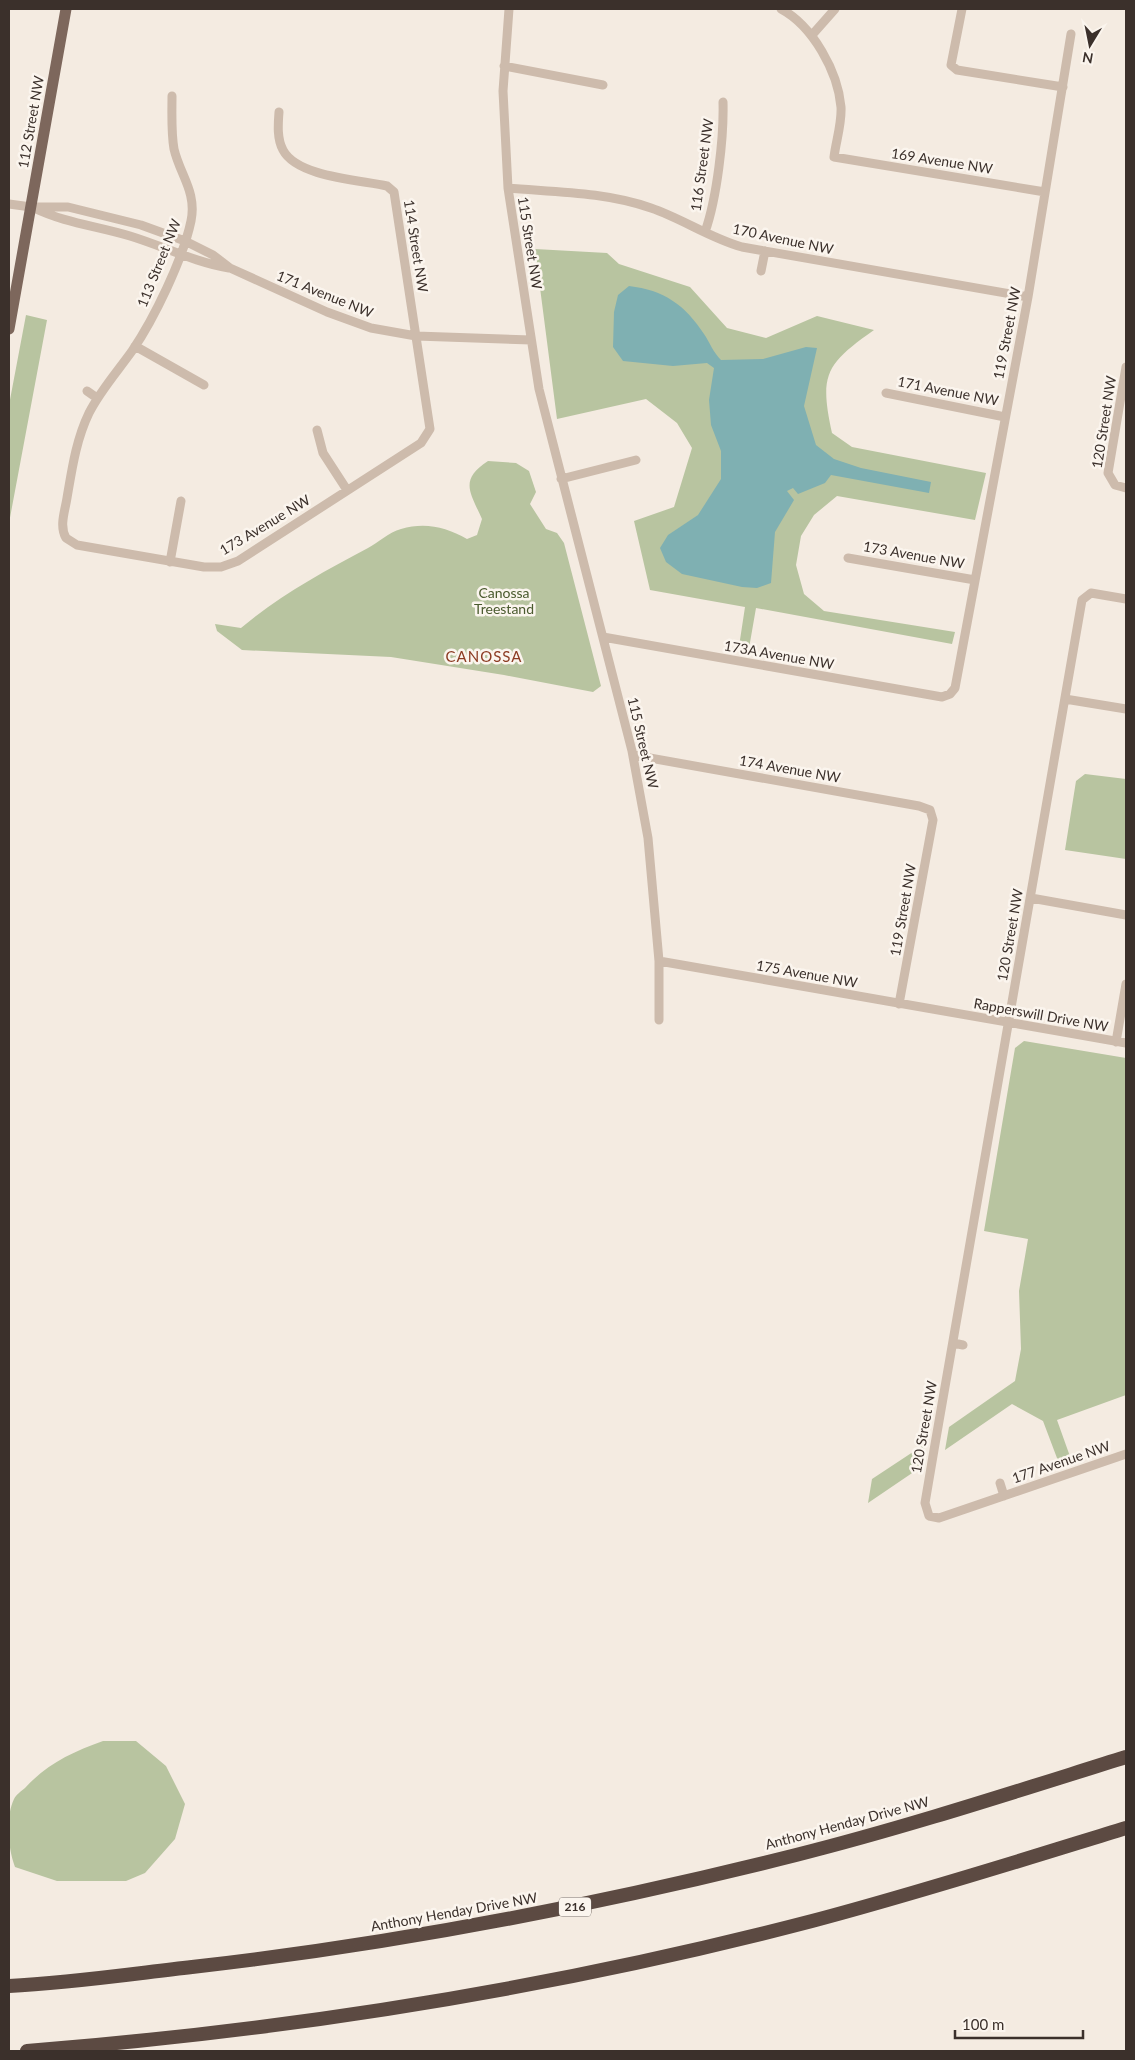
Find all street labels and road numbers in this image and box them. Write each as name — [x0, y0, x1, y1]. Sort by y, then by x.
street label: 112 Street NW — [14, 74, 47, 169]
street label: 116 Street NW — [687, 117, 717, 212]
street label: 169 Avenue NW — [890, 144, 995, 177]
street label: 115 Street NW — [515, 195, 546, 291]
street label: 114 Street NW — [401, 198, 432, 294]
street label: 113 Street NW — [133, 216, 184, 309]
street label: 170 Avenue NW — [731, 220, 836, 258]
street label: 171 Avenue NW — [274, 266, 376, 321]
street label: 119 Street NW — [989, 285, 1024, 380]
street label: 171 Avenue NW — [896, 372, 1001, 409]
street label: 120 Street NW — [1088, 374, 1119, 469]
street label: 173 Avenue NW — [216, 491, 314, 558]
street label: 173 Avenue NW — [862, 537, 967, 572]
street label: 173A Avenue NW — [723, 636, 836, 673]
street label: 115 Street NW — [625, 695, 662, 791]
street label: 174 Avenue NW — [738, 751, 843, 786]
street label: 119 Street NW — [886, 862, 919, 957]
street label: 120 Street NW — [993, 887, 1026, 982]
street label: 175 Avenue NW — [755, 956, 860, 991]
street label: Rapperswill Drive NW — [972, 994, 1110, 1035]
street label: 120 Street NW — [907, 1379, 940, 1474]
street label: 177 Avenue NW — [1010, 1437, 1113, 1486]
street label: Anthony Henday Drive NW — [763, 1792, 931, 1853]
street label: Anthony Henday Drive NW — [369, 1888, 539, 1935]
road number: 216 — [559, 1898, 591, 1916]

